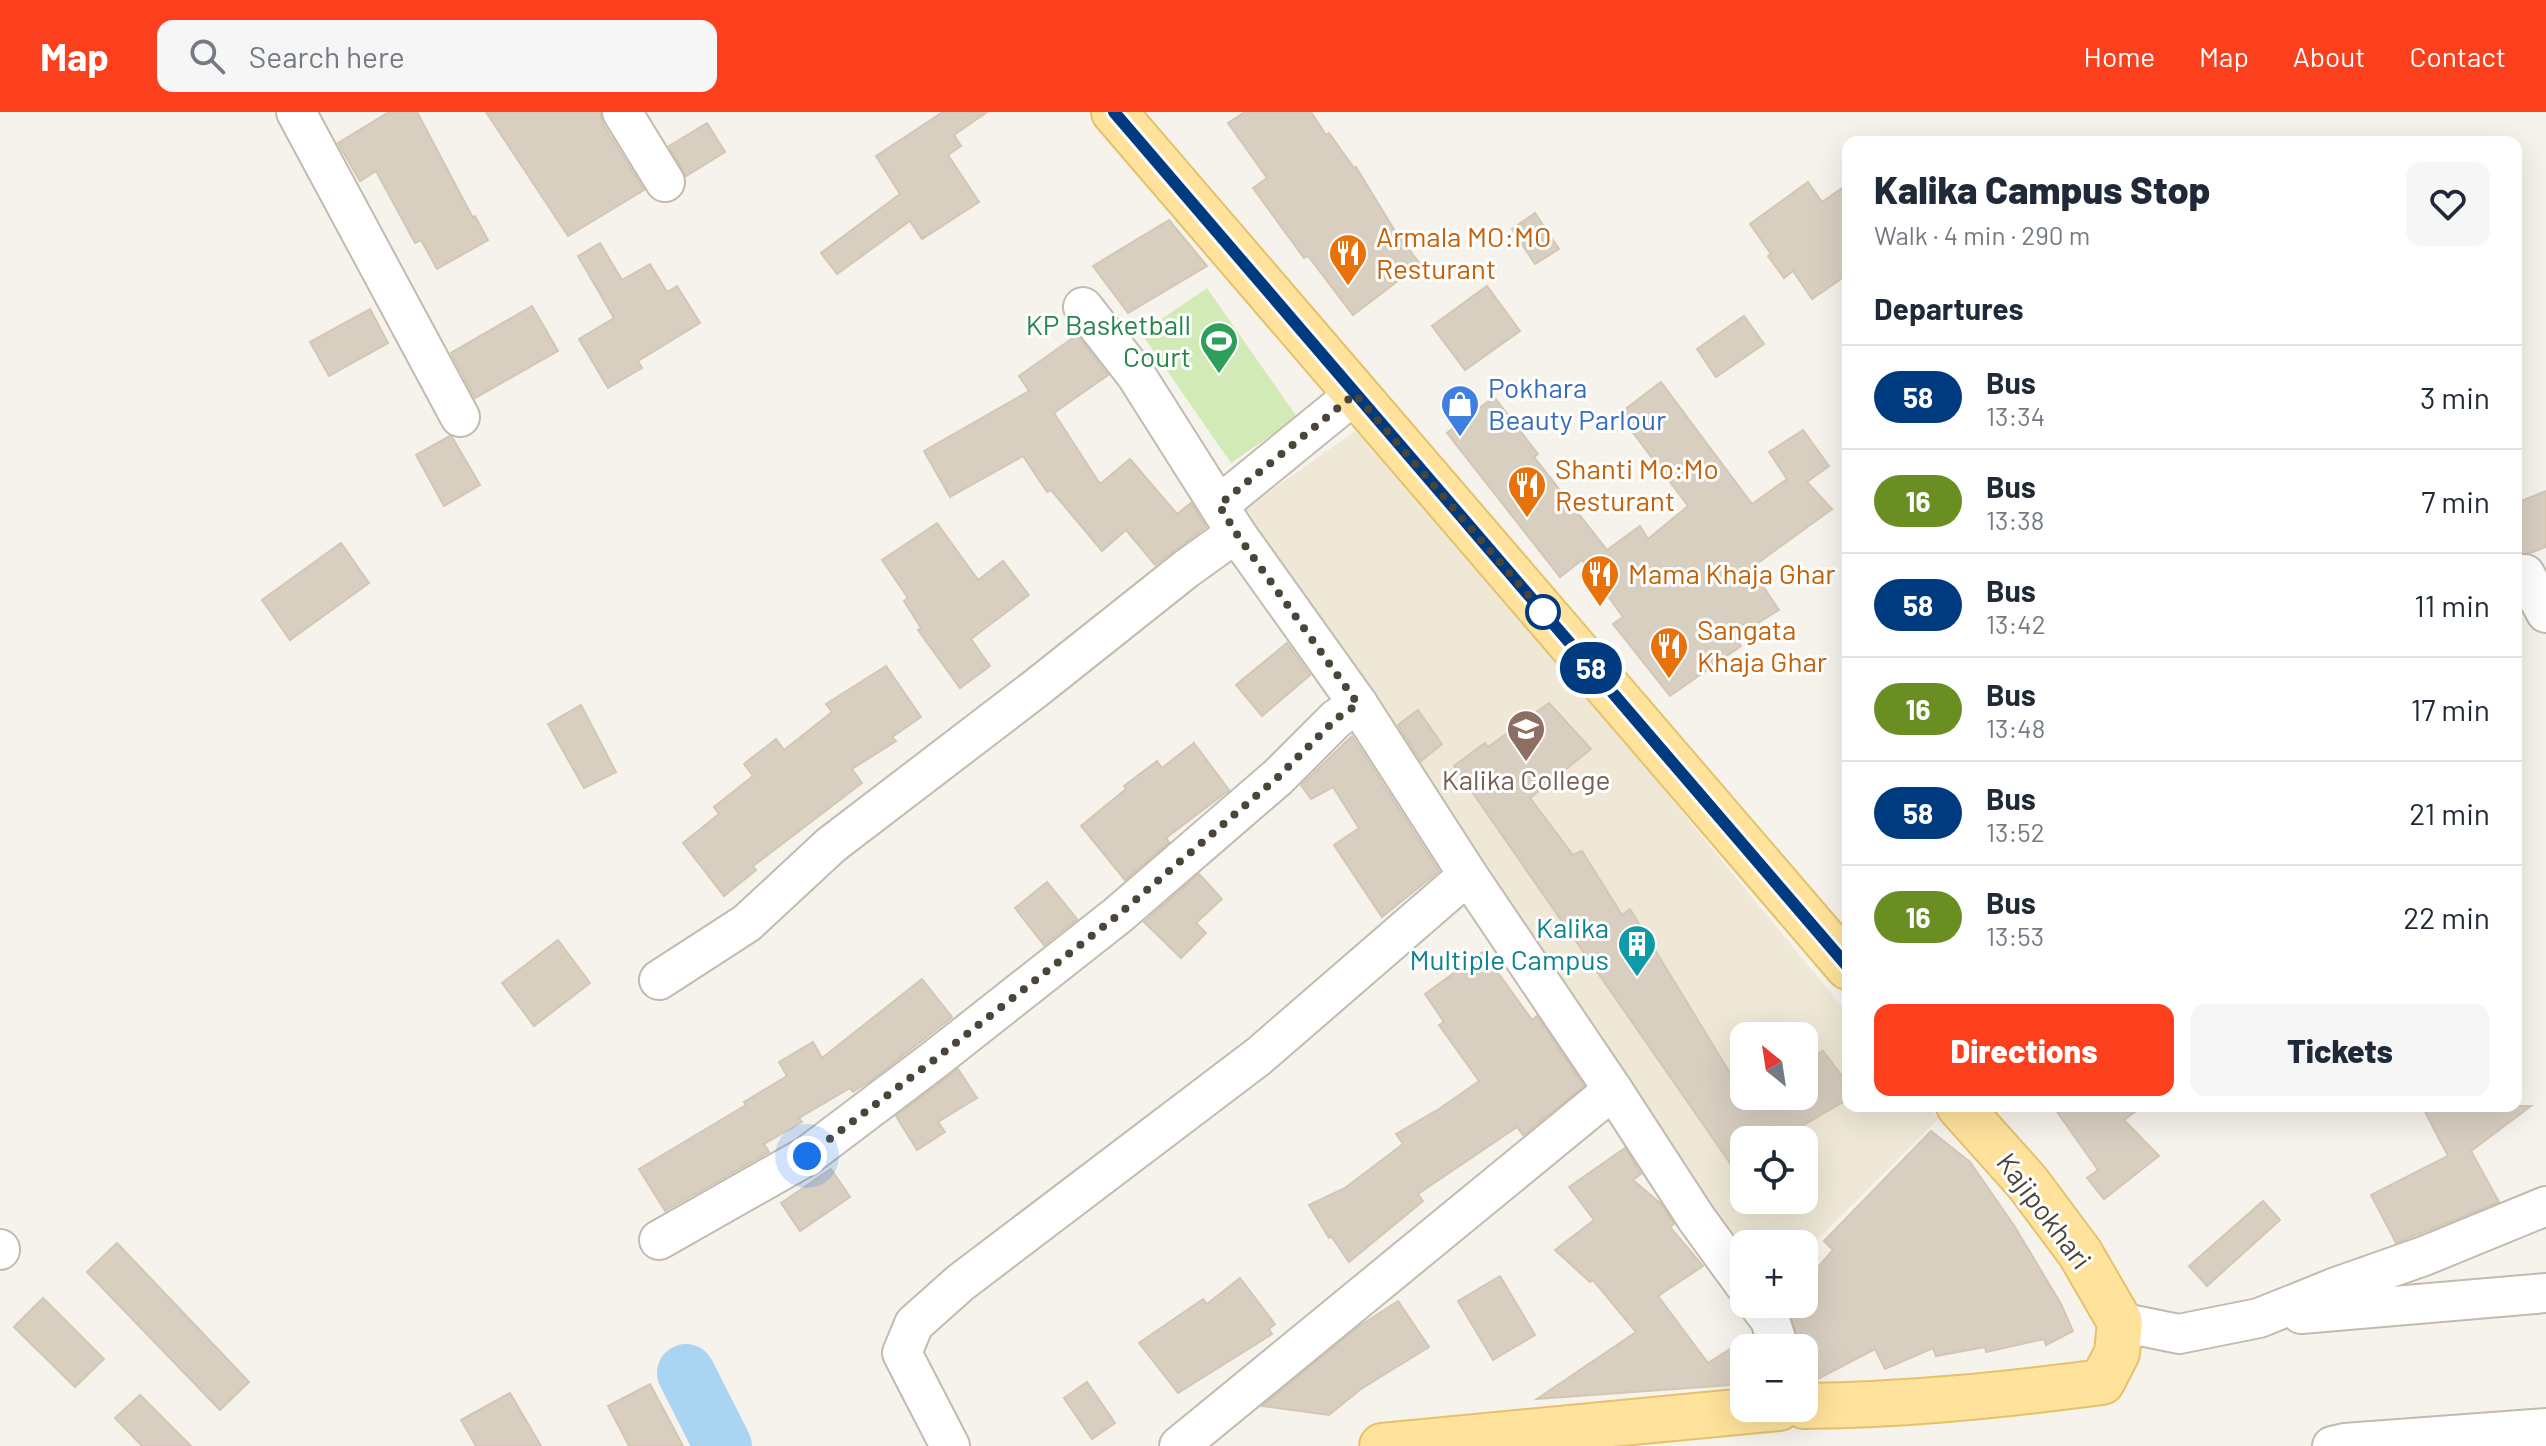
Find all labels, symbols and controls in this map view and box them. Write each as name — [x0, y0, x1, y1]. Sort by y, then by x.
search box — [157, 20, 717, 92]
text: Map — [40, 33, 109, 79]
icon: search — [185, 34, 229, 78]
text: Search here — [249, 38, 405, 74]
text: Home — [2084, 39, 2155, 73]
text: Map — [2199, 39, 2249, 73]
text: About — [2293, 39, 2365, 73]
text: Contact — [2409, 39, 2506, 73]
button: heart — [2406, 162, 2490, 246]
text: Kalika Campus Stop — [1874, 166, 2210, 212]
place label: Armala MO:MO Resturant — [1376, 219, 1551, 285]
text: Walk · 4 min · 290 m — [1874, 219, 2090, 250]
restaurant icon: Armala MO:MO Resturant — [1327, 232, 1369, 287]
text: Departures — [1874, 290, 2024, 326]
place label: KP Basketball Court — [1026, 307, 1191, 373]
sports icon: KP Basketball Court — [1198, 320, 1240, 375]
text: Bus — [1986, 364, 2036, 400]
place label: Pokhara Beauty Parlour — [1488, 370, 1666, 436]
text: 3 min — [2420, 379, 2490, 415]
text: 58 — [1903, 380, 1933, 414]
shop icon: Pokhara Beauty Parlour — [1439, 383, 1481, 438]
text: 13:34 — [1986, 400, 2045, 431]
place label: Shanti Mo:Mo Resturant — [1555, 451, 1719, 517]
restaurant icon: Shanti Mo:Mo Resturant — [1506, 464, 1548, 519]
text: Bus — [1986, 468, 2036, 504]
text: 7 min — [2421, 483, 2490, 519]
text: 16 — [1906, 484, 1930, 518]
text: 13:38 — [1986, 504, 2044, 535]
restaurant icon: Mama Khaja Ghar — [1579, 553, 1621, 608]
place label: Mama Khaja Ghar — [1628, 556, 1835, 590]
text: Bus — [1986, 572, 2036, 608]
text: 11 min — [2414, 587, 2490, 623]
text: 58 — [1903, 588, 1933, 622]
unlabelled marker — [1526, 595, 1560, 629]
text: 13:42 — [1986, 608, 2046, 639]
place label: Sangata Khaja Ghar — [1697, 612, 1827, 678]
restaurant icon: Sangata Khaja Ghar — [1648, 625, 1690, 680]
line badge: 58 — [1555, 642, 1627, 694]
text: 58 — [1576, 651, 1606, 685]
text: Bus — [1986, 676, 2036, 712]
text: 17 min — [2411, 691, 2490, 727]
text: 16 — [1906, 692, 1930, 726]
school or university icon: Kalika College — [1505, 708, 1547, 763]
text: 13:48 — [1986, 712, 2045, 743]
place label: Kalika College — [1442, 762, 1610, 796]
text: Bus — [1986, 780, 2036, 816]
text: 21 min — [2409, 795, 2490, 831]
text: 58 — [1903, 796, 1933, 830]
text: 13:52 — [1986, 816, 2045, 847]
text: Bus — [1986, 884, 2036, 920]
text: 22 min — [2403, 899, 2490, 935]
text: 16 — [1906, 900, 1930, 934]
place label: Kalika Multiple Campus — [1410, 910, 1609, 976]
text: 13:53 — [1986, 920, 2044, 951]
building icon: Kalika Multiple Campus — [1616, 923, 1658, 978]
button: Directions — [1874, 1004, 2174, 1096]
button: Tickets — [2190, 1004, 2490, 1096]
north arrow — [1730, 1022, 1818, 1110]
map controls — [1730, 1022, 1818, 1422]
button: locate — [1730, 1126, 1818, 1214]
your location — [787, 1136, 827, 1176]
street label: Kajipokhari — [1990, 1146, 2100, 1275]
button: + — [1730, 1230, 1818, 1318]
button: − — [1730, 1334, 1818, 1422]

